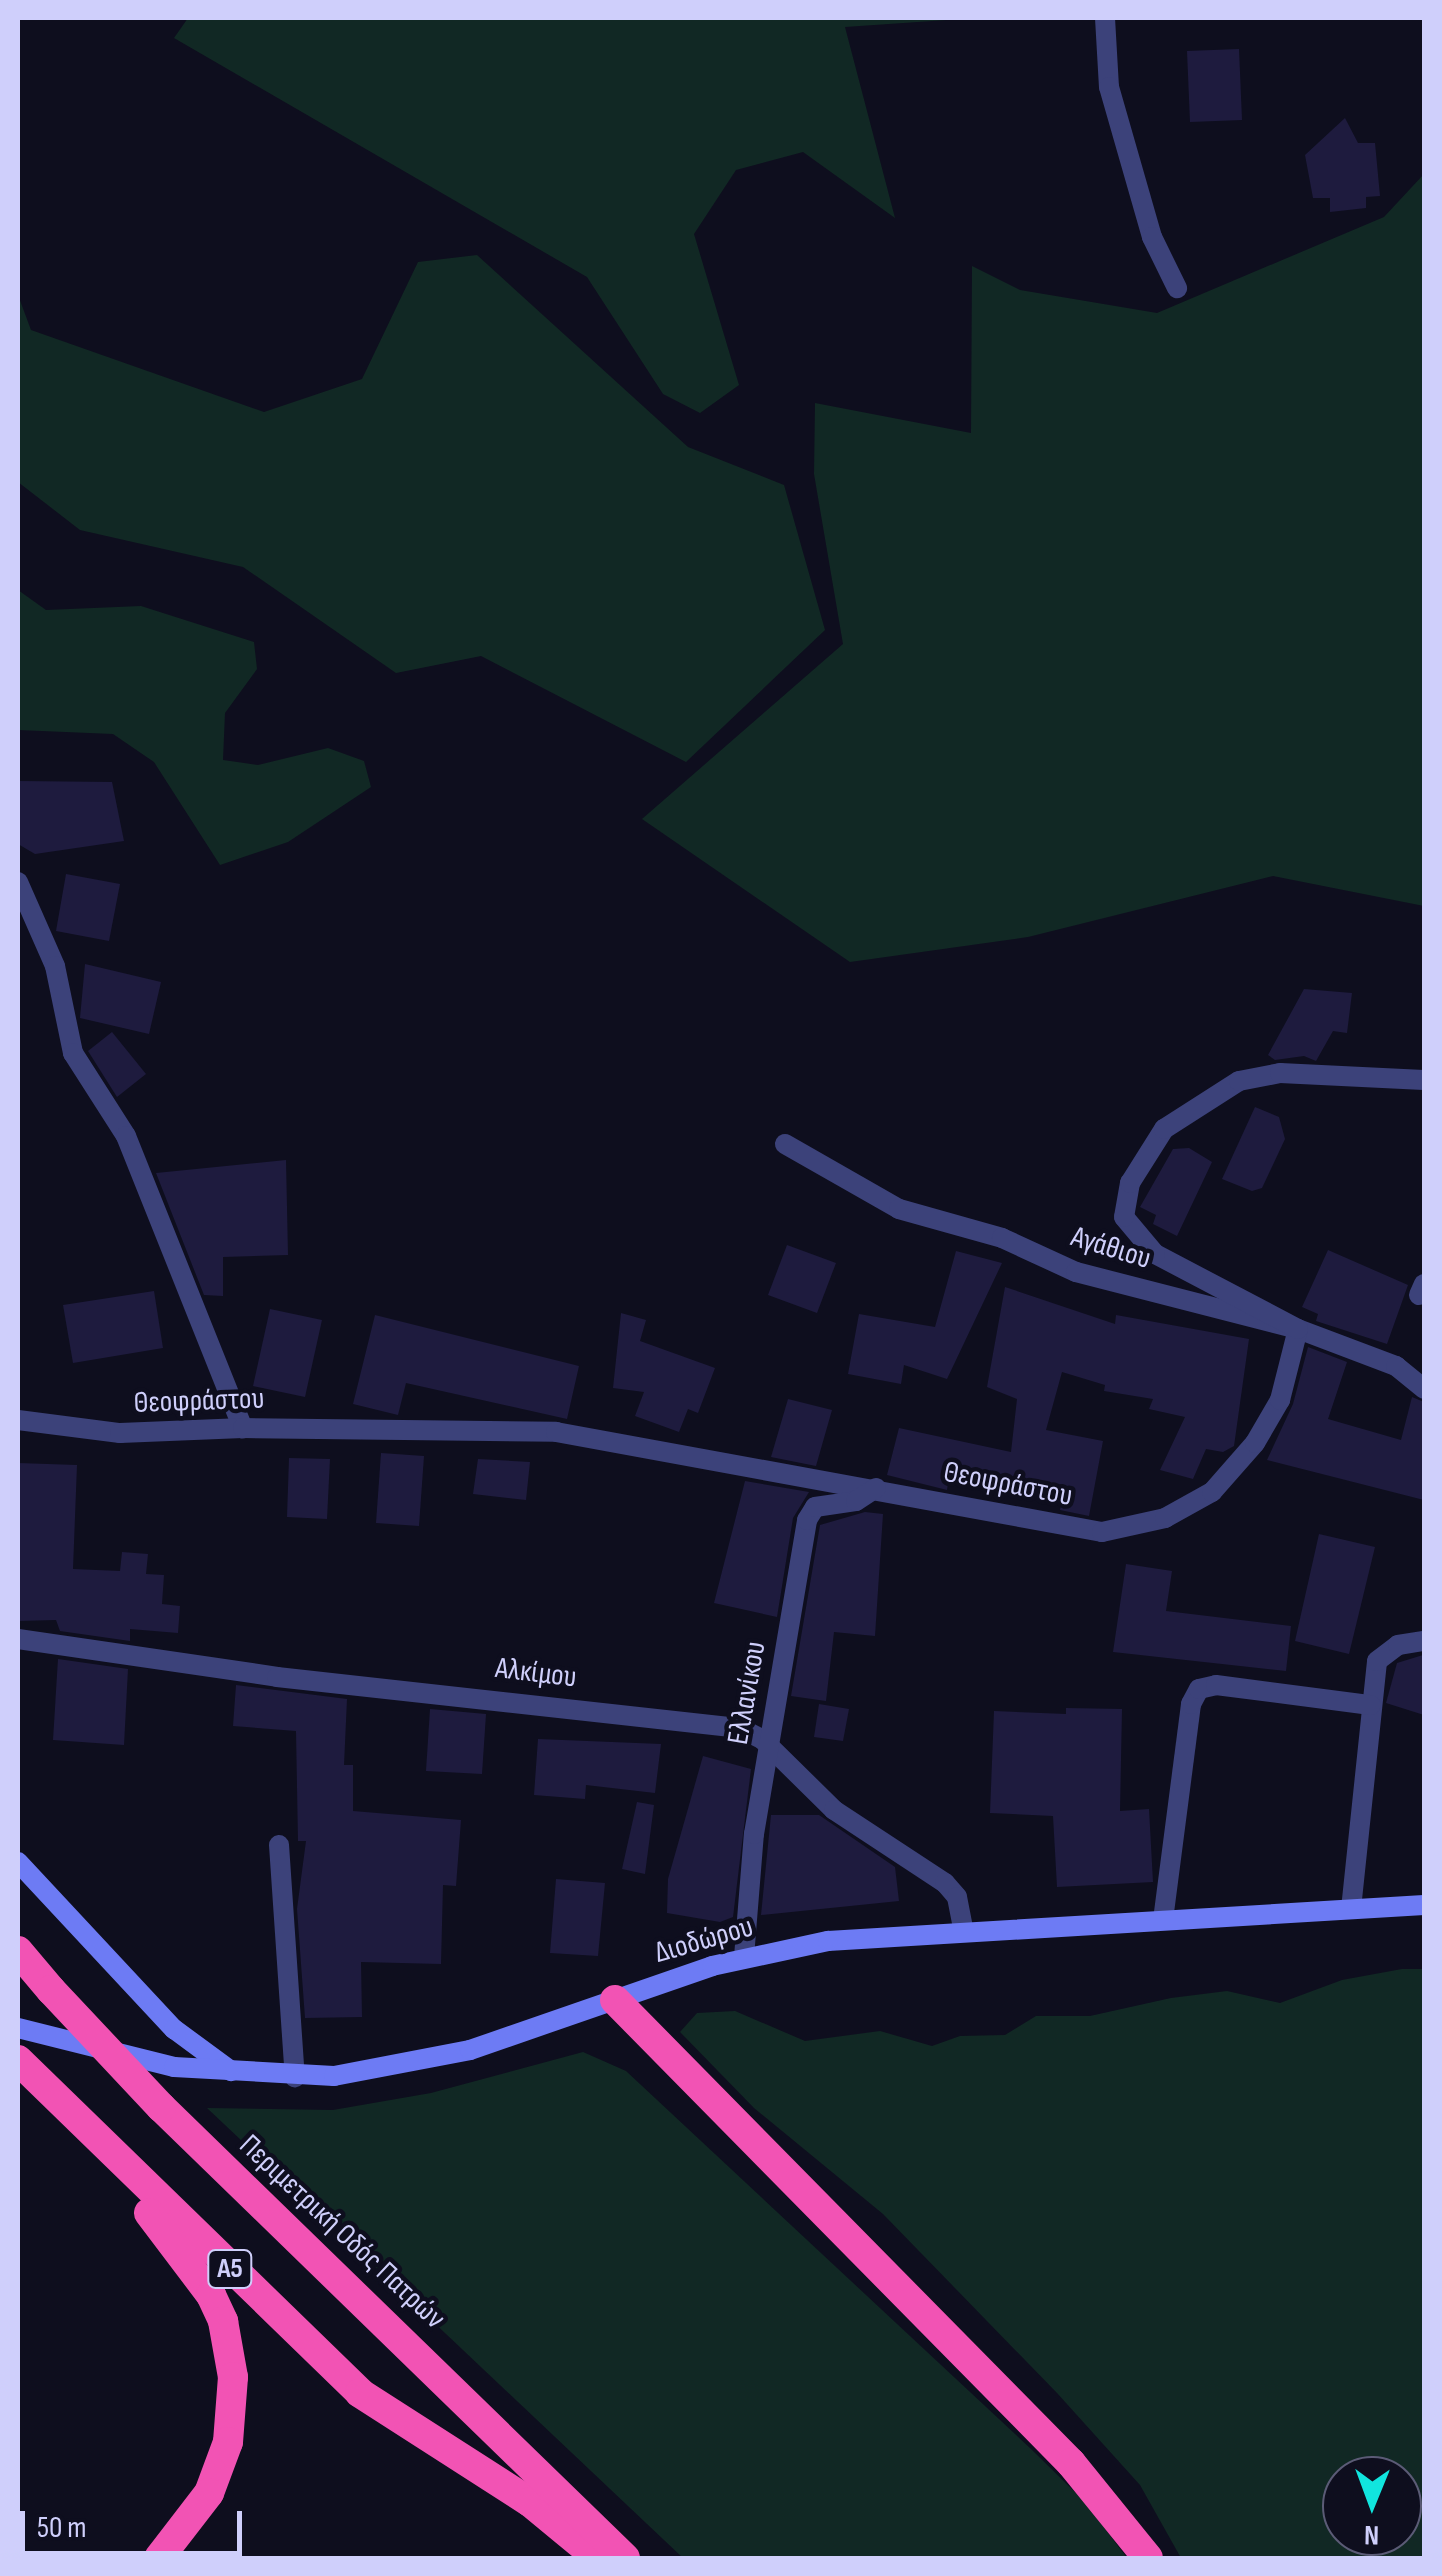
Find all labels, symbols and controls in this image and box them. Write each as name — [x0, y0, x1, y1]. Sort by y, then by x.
street label: Αγάθιου — [1067, 1219, 1155, 1277]
street label: Θεοφράστου — [133, 1381, 265, 1421]
street label: Θεοφράστου — [940, 1454, 1076, 1514]
street label: Ελλανίκου — [720, 1639, 774, 1747]
street label: Αλκίμου — [493, 1650, 579, 1696]
street label: Διοδώρου — [651, 1909, 757, 1971]
street label: Περιμετρική Οδός Πατρών — [232, 2127, 452, 2337]
road number: Α5 — [205, 2246, 255, 2292]
north arrow — [1322, 2456, 1422, 2556]
scale bar — [25, 2491, 248, 2553]
text: 50 m — [37, 2510, 86, 2546]
text: N — [1364, 2518, 1379, 2551]

